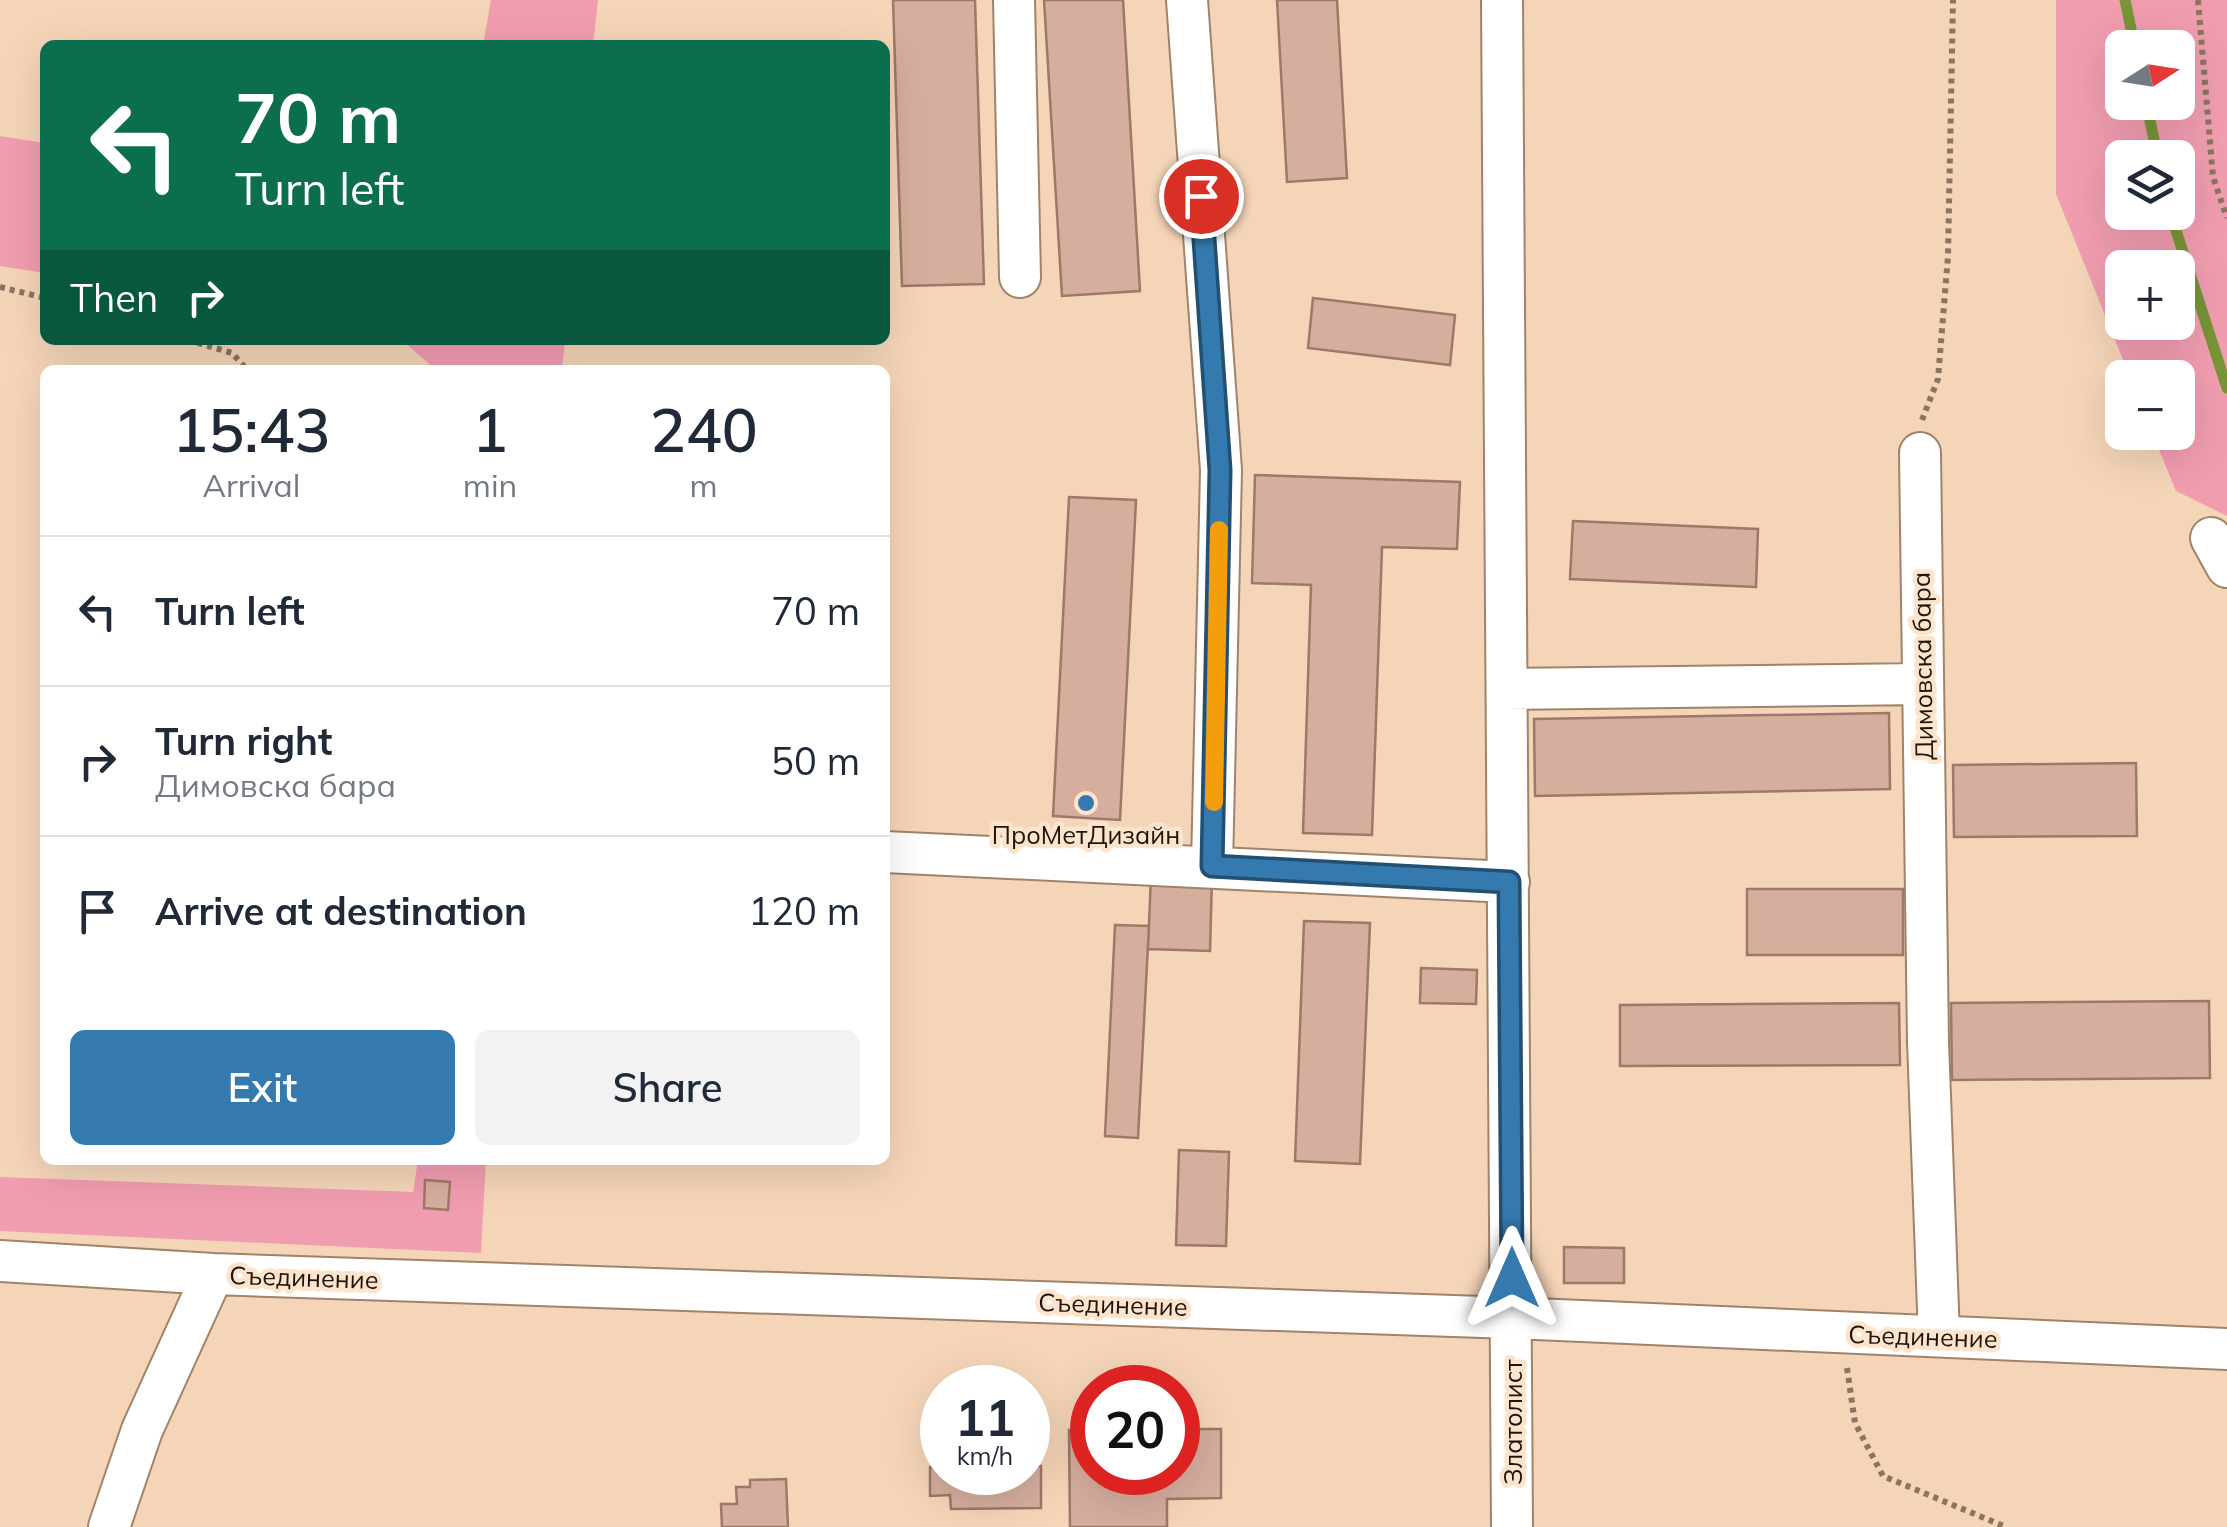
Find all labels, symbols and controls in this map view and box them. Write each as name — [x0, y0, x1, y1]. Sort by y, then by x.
north arrow — [2105, 30, 2195, 120]
map controls — [2105, 30, 2195, 450]
text: 70 m — [235, 73, 401, 161]
icon: left — [70, 80, 200, 210]
button: layers — [2105, 140, 2195, 230]
pin — [1159, 154, 1244, 239]
text: Turn left — [235, 160, 404, 216]
icon: arrive — [1174, 169, 1229, 224]
button: + — [2105, 250, 2195, 340]
icon: right — [178, 270, 233, 325]
text: Then — [70, 274, 158, 322]
button: − — [2105, 360, 2195, 450]
text: 15:43 — [172, 392, 331, 467]
text: 1 — [472, 392, 508, 467]
text: 240 — [650, 392, 758, 467]
text: Arrival — [203, 465, 300, 505]
text: min — [463, 465, 517, 505]
text: m — [690, 465, 718, 505]
street label: Димовска бара — [1905, 572, 1939, 760]
icon: left — [70, 584, 125, 639]
text: Turn left — [155, 587, 305, 635]
text: 70 m — [771, 587, 860, 635]
text: Turn right — [155, 717, 332, 765]
icon: right — [70, 734, 125, 789]
text: 50 m — [771, 737, 860, 785]
text: Димовска бара — [155, 765, 396, 805]
marker: ПроМетДизайн — [1075, 792, 1097, 814]
place label: ПроМетДизайн — [992, 819, 1180, 850]
icon: arrive — [70, 884, 125, 939]
text: Arrive at destination — [155, 887, 527, 935]
text: 120 m — [748, 887, 860, 935]
button: Exit — [70, 1030, 455, 1145]
button: Share — [475, 1030, 860, 1145]
position arrow — [1460, 1226, 1564, 1330]
street label: Съединение — [229, 1259, 379, 1295]
street label: Съединение — [1038, 1286, 1188, 1322]
street label: Съединение — [1848, 1318, 1998, 1354]
street label: Златолист — [1497, 1359, 1528, 1485]
speed limit sign: 20 — [1070, 1365, 1200, 1495]
text: 11 — [955, 1386, 1015, 1449]
text: km/h — [957, 1440, 1013, 1471]

